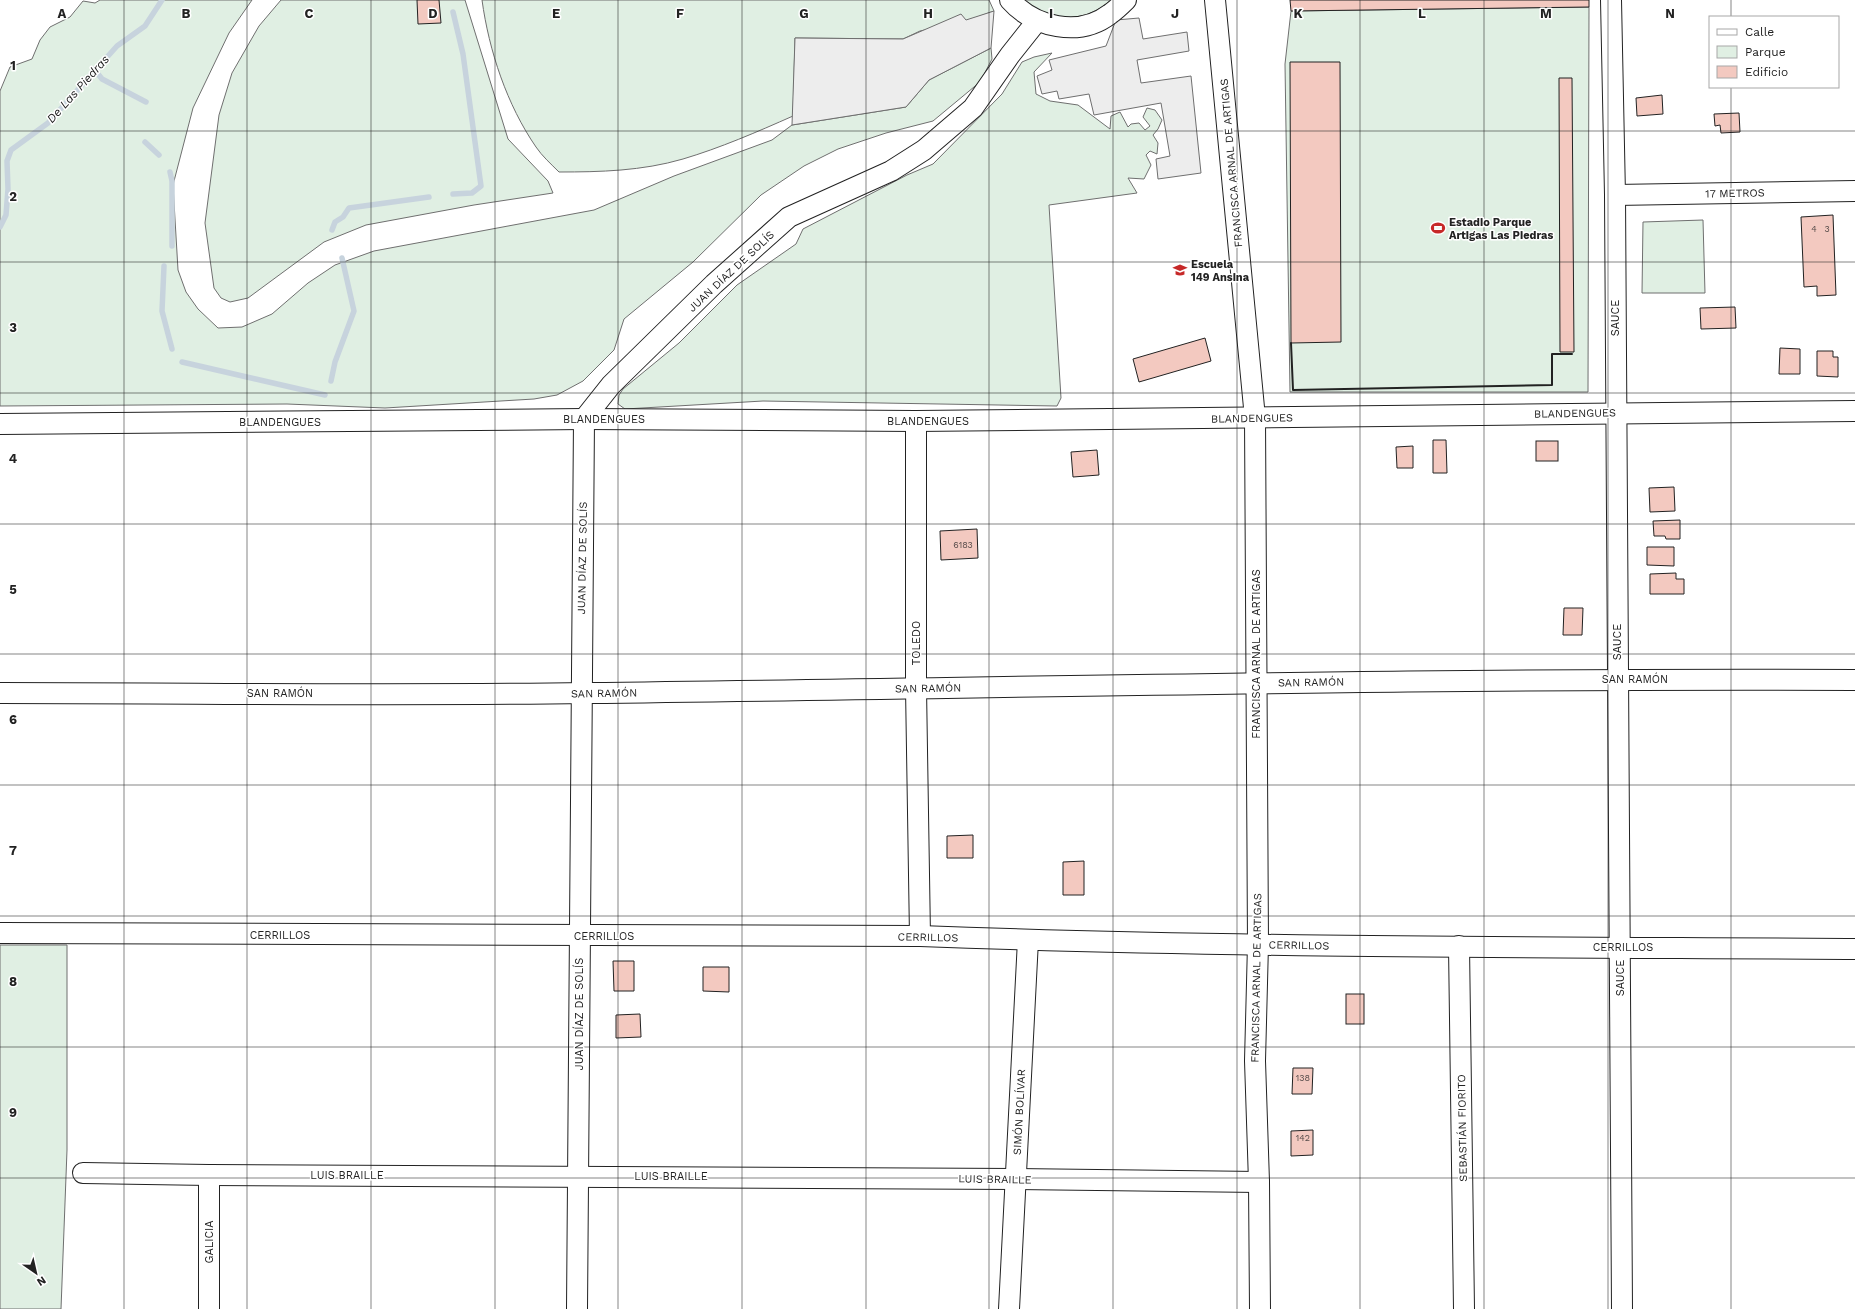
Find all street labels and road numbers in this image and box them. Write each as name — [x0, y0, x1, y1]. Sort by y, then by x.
street label: FRANCISCA ARNAL DE ARTIGAS — [1218, 78, 1245, 248]
street label: 17 METROS — [1705, 186, 1765, 201]
street label: JUAN DÍAZ DE SOLÍS — [685, 227, 777, 315]
street label: SAUCE — [1609, 300, 1622, 336]
street label: BLANDENGUES — [1534, 406, 1616, 421]
street label: BLANDENGUES — [1211, 411, 1293, 426]
street label: BLANDENGUES — [563, 413, 645, 426]
street label: BLANDENGUES — [887, 415, 969, 428]
street label: BLANDENGUES — [239, 416, 321, 429]
street label: JUAN DÍAZ DE SOLÍS — [574, 501, 590, 615]
street label: FRANCISCA ARNAL DE ARTIGAS — [1250, 569, 1263, 739]
street label: TOLEDO — [910, 621, 923, 665]
street label: SAUCE — [1611, 624, 1624, 660]
street label: SAN RAMÓN — [1602, 672, 1668, 686]
street label: SAN RAMÓN — [1278, 674, 1344, 690]
street label: SAN RAMÓN — [895, 680, 961, 696]
street label: SAN RAMÓN — [571, 685, 637, 701]
street label: SAN RAMÓN — [247, 686, 313, 700]
street label: FRANCISCA ARNAL DE ARTIGAS — [1249, 893, 1264, 1063]
street label: CERRILLOS — [250, 929, 310, 942]
street label: CERRILLOS — [574, 930, 634, 943]
street label: CERRILLOS — [898, 930, 958, 945]
street label: CERRILLOS — [1269, 938, 1329, 953]
street label: CERRILLOS — [1593, 941, 1653, 954]
street label: JUAN DÍAZ DE SOLÍS — [572, 958, 586, 1070]
street label: SAUCE — [1614, 960, 1627, 996]
street label: SIMÓN BOLÍVAR — [1010, 1069, 1028, 1155]
street label: SEBASTIÁN FIORITO — [1454, 1074, 1470, 1182]
street label: LUIS BRAILLE — [310, 1169, 384, 1182]
street label: LUIS BRAILLE — [634, 1170, 708, 1183]
street label: LUIS BRAILLE — [958, 1172, 1032, 1187]
street label: GALICIA — [203, 1220, 216, 1264]

